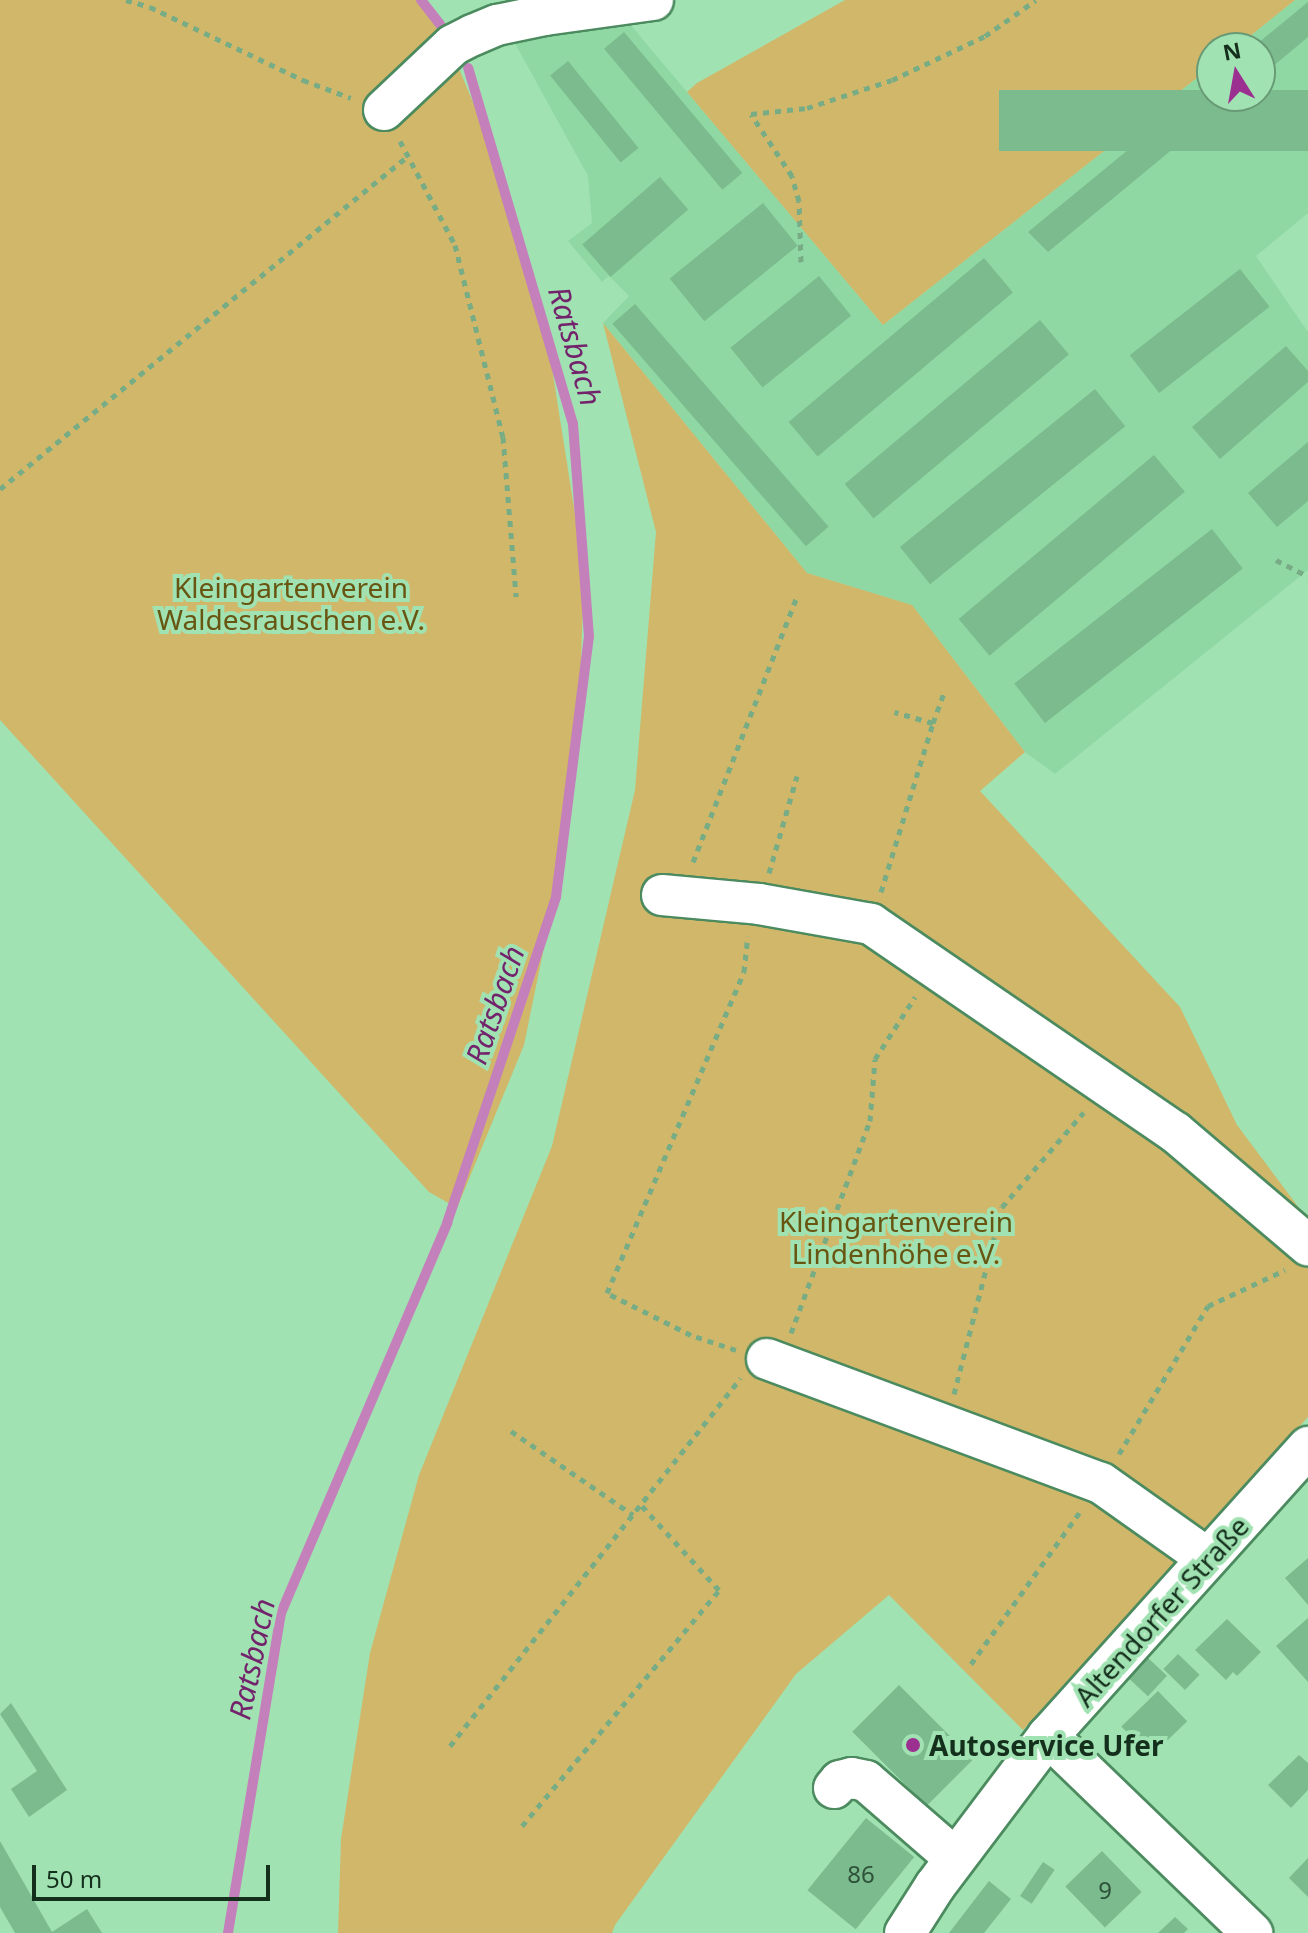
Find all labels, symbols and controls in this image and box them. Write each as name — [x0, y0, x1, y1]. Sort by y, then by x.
north arrow — [1196, 32, 1276, 112]
text: N — [1220, 34, 1243, 67]
water label: Ratsbach — [541, 282, 609, 410]
park label: Kleingartenverein Waldesrauschen e.V. — [157, 570, 425, 636]
water label: Ratsbach — [458, 941, 532, 1069]
park label: Kleingartenverein Lindenhöhe e.V. — [779, 1204, 1013, 1270]
street label: Altendorfer Straße — [1067, 1509, 1255, 1713]
water label: Ratsbach — [222, 1595, 282, 1723]
place label: Autoservice Ufer — [929, 1728, 1164, 1762]
marker: Autoservice Ufer — [904, 1736, 922, 1754]
scale bar — [36, 1849, 274, 1899]
house number: 86 — [847, 1860, 875, 1888]
text: 50 m — [46, 1862, 102, 1895]
house number: 9 — [1098, 1876, 1112, 1904]

